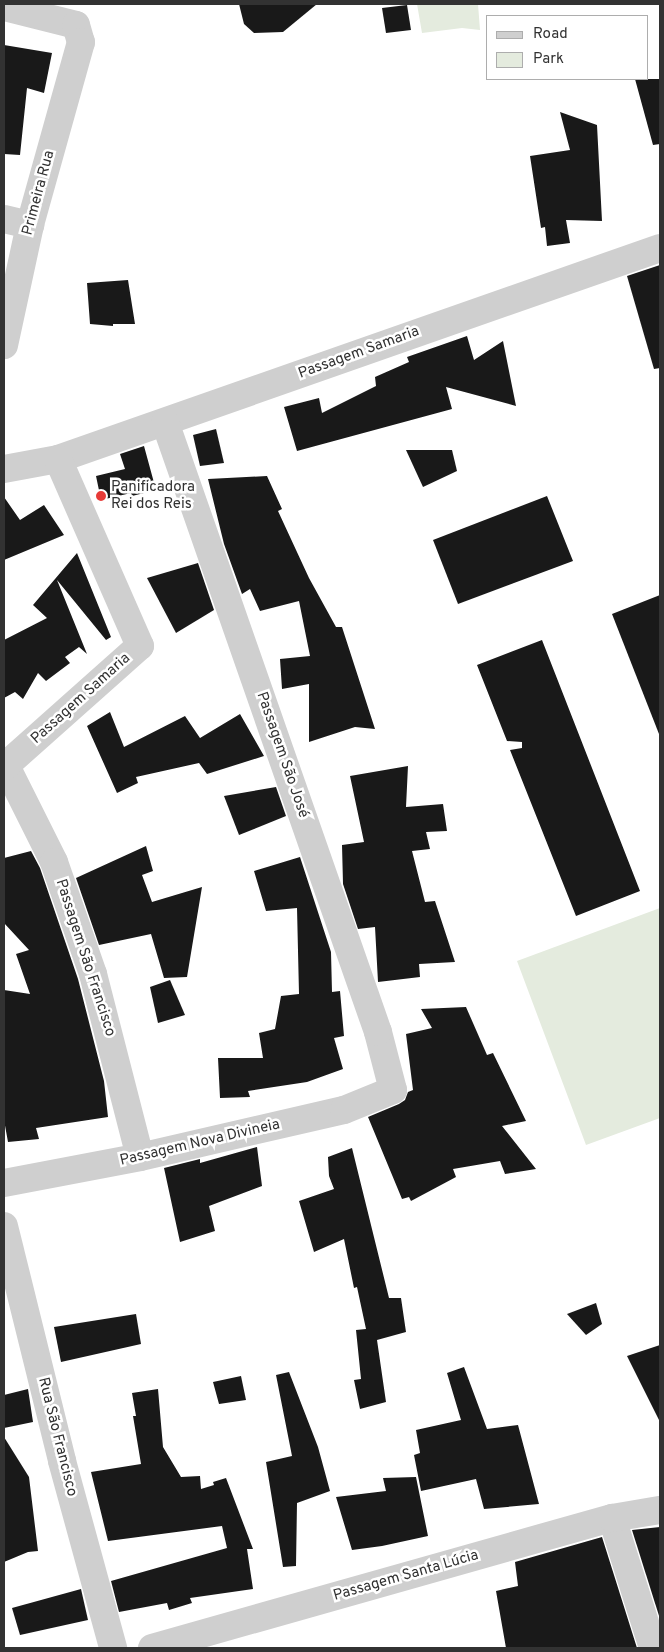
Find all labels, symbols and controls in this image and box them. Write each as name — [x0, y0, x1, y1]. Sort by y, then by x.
legend — [487, 15, 649, 80]
text: Road — [533, 25, 568, 44]
text: Park — [533, 50, 564, 69]
street label: Primeira Rua — [19, 149, 59, 237]
street label: Passagem Samaria — [296, 323, 422, 383]
place label: Panificadora Rei dos Reis — [111, 478, 195, 513]
marker: Panificadora Rei dos Reis — [95, 490, 107, 502]
street label: Passagem Samaria — [28, 650, 134, 748]
street label: Passagem São José — [252, 690, 312, 820]
street label: Passagem São Francisco — [51, 877, 119, 1039]
street label: Passagem Nova Divineia — [118, 1116, 282, 1170]
street label: Rua São Francisco — [33, 1376, 81, 1498]
street label: Passagem Santa Lúcia — [331, 1547, 481, 1605]

